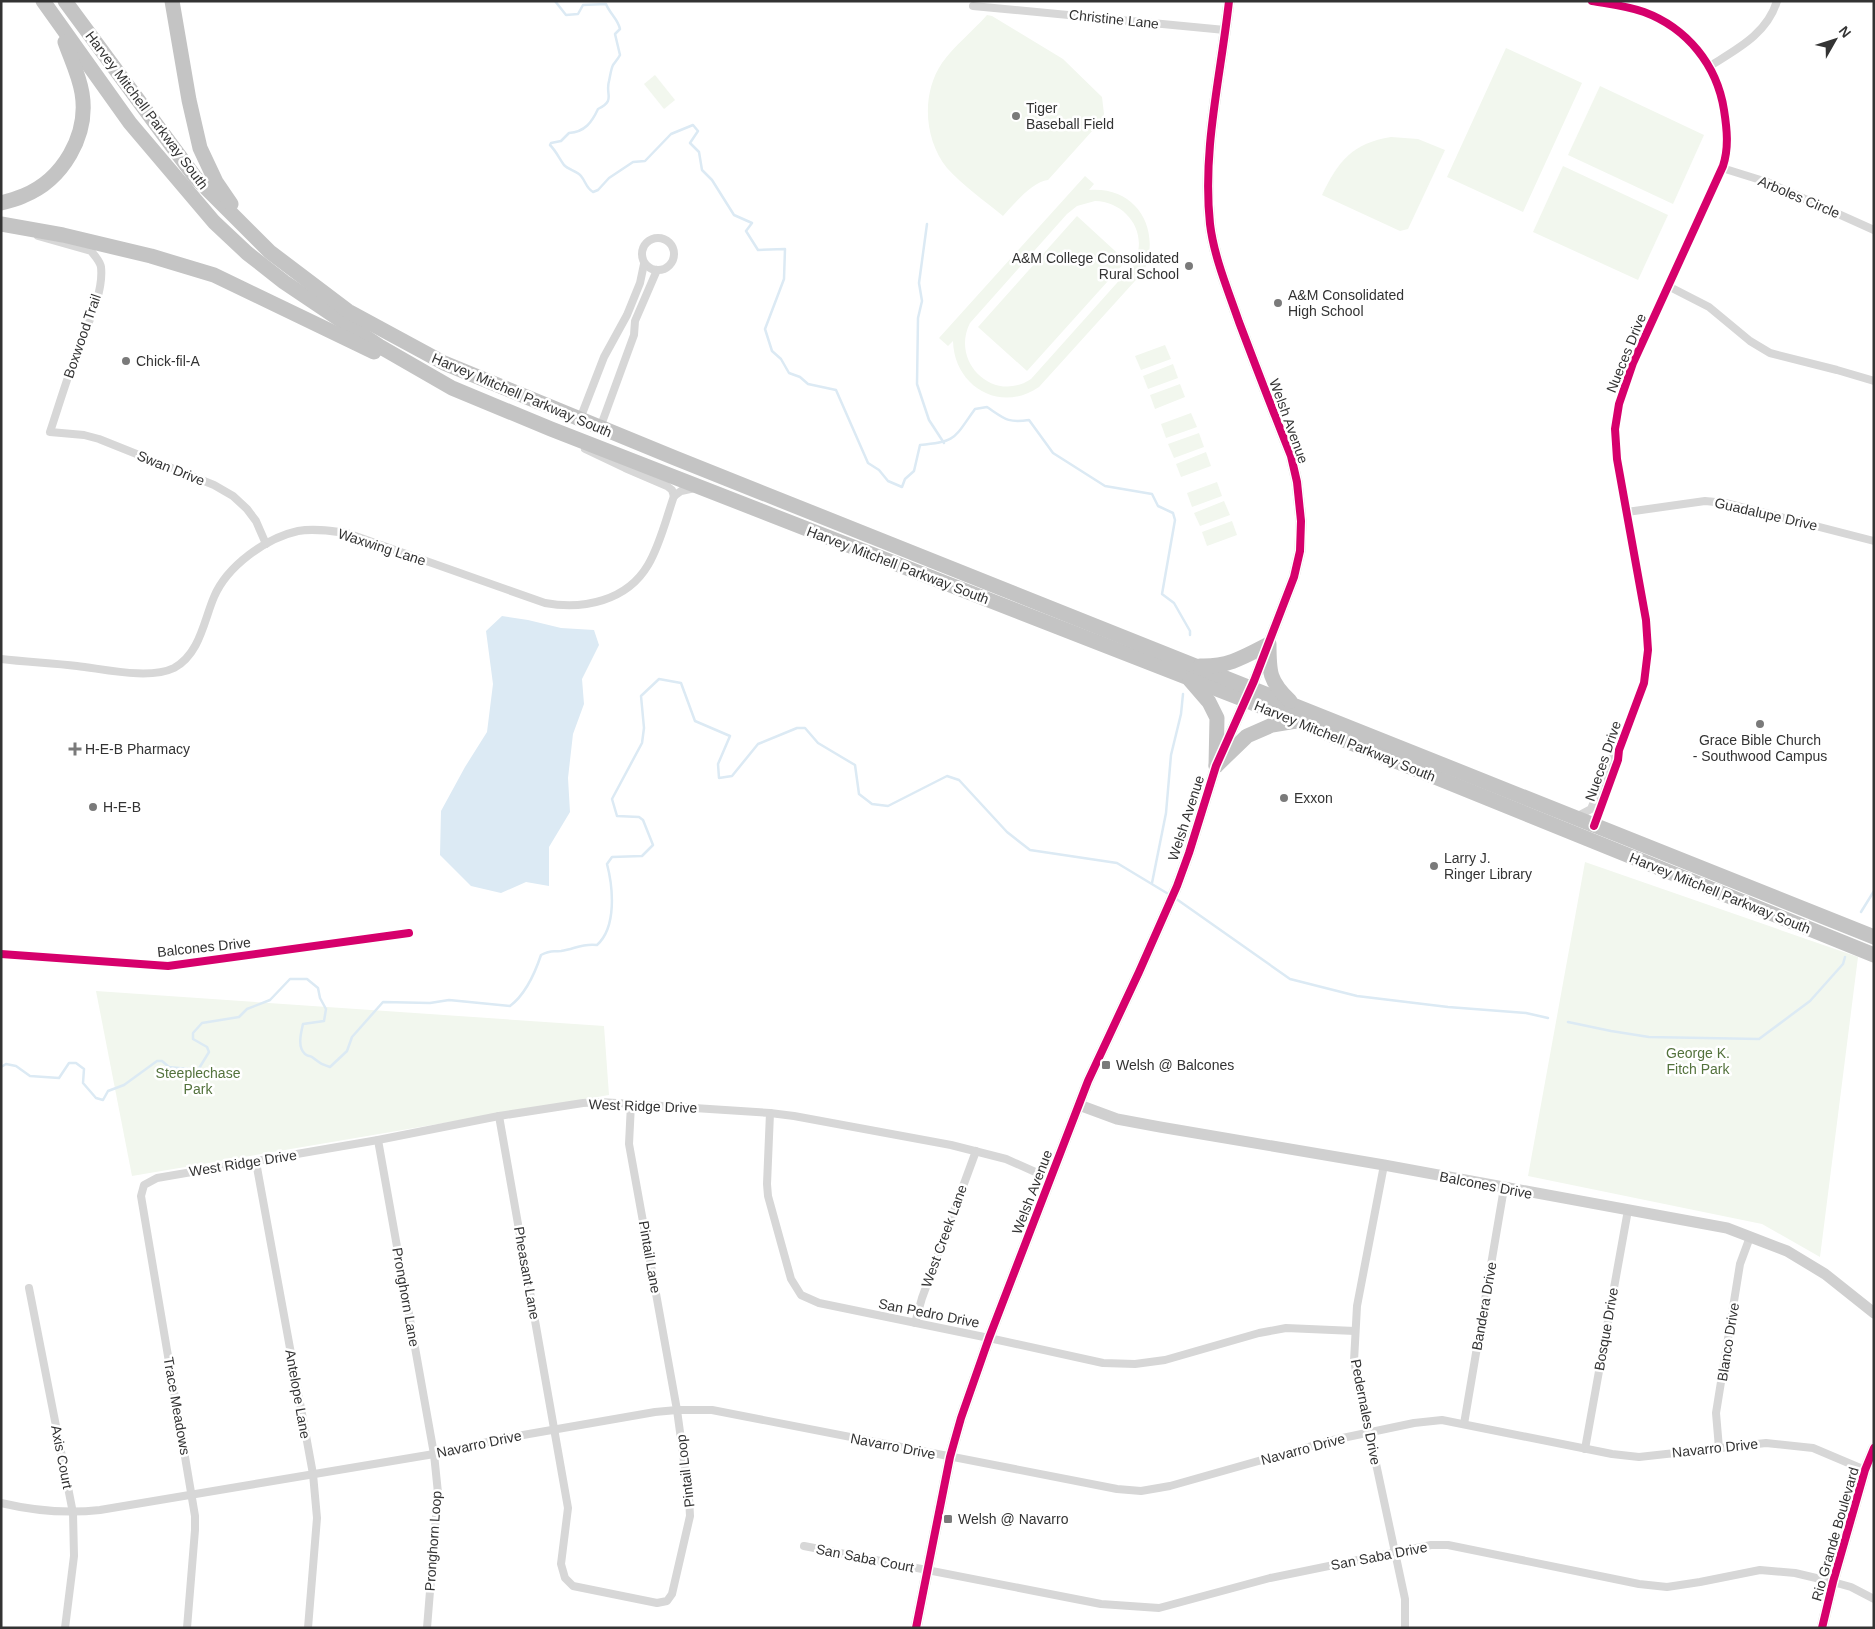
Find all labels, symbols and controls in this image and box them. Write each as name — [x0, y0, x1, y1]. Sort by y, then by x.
street label: Christine Lane — [1068, 6, 1160, 32]
north arrow — [1810, 15, 1860, 65]
text: N — [1836, 23, 1855, 41]
street label: Harvey Mitchell Parkway South — [82, 28, 212, 192]
place label: Tiger Baseball Field — [1026, 100, 1114, 132]
marker: Tiger Baseball Field — [1010, 110, 1022, 122]
street label: Arboles Circle — [1756, 173, 1842, 221]
place label: A&M College Consolidated Rural School — [1012, 250, 1179, 282]
marker: A&M College Consolidated Rural School — [1183, 260, 1195, 272]
place label: A&M Consolidated High School — [1288, 287, 1404, 319]
street label: Boxwood Trail — [60, 292, 104, 380]
marker: A&M Consolidated High School — [1272, 297, 1284, 309]
street label: Nueces Drive — [1603, 311, 1649, 395]
street label: Harvey Mitchell Parkway South — [430, 350, 614, 440]
place label: Chick-fil-A — [136, 353, 200, 369]
marker: Chick-fil-A — [120, 355, 132, 367]
street label: Welsh Avenue — [1266, 376, 1312, 466]
street label: Swan Drive — [135, 447, 207, 489]
street label: Guadalupe Drive — [1713, 494, 1819, 534]
street label: Harvey Mitchell Parkway South — [805, 523, 991, 607]
street label: Waxwing Lane — [336, 525, 428, 569]
street label: Harvey Mitchell Parkway South — [1252, 697, 1438, 785]
street label: Nueces Drive — [1582, 718, 1624, 803]
marker: Grace Bible Church - Southwood Campus — [1754, 718, 1766, 730]
place label: Grace Bible Church - Southwood Campus — [1693, 732, 1827, 764]
place label: H-E-B Pharmacy — [85, 741, 190, 757]
marker: H-E-B Pharmacy — [69, 743, 81, 755]
street label: Welsh Avenue — [1165, 773, 1207, 863]
place label: Exxon — [1294, 790, 1333, 806]
marker: Exxon — [1278, 792, 1290, 804]
place label: H-E-B — [103, 799, 141, 815]
marker: H-E-B — [87, 801, 99, 813]
street label: Harvey Mitchell Parkway South — [1627, 849, 1813, 937]
place label: Larry J. Ringer Library — [1444, 850, 1532, 882]
marker: Larry J. Ringer Library — [1428, 860, 1440, 872]
street label: Balcones Drive — [156, 934, 252, 960]
park label: George K. Fitch Park — [1666, 1045, 1731, 1077]
place label: Welsh @ Balcones — [1116, 1057, 1234, 1073]
marker: Welsh @ Balcones — [1100, 1059, 1112, 1071]
park label: Steeplechase Park — [156, 1065, 241, 1097]
street label: West Ridge Drive — [588, 1096, 698, 1116]
street label: West Ridge Drive — [188, 1147, 298, 1179]
street label: Welsh Avenue — [1009, 1147, 1055, 1236]
street label: Balcones Drive — [1438, 1168, 1534, 1202]
street label: West Creek Lane — [918, 1182, 970, 1289]
street label: Pintail Lane — [636, 1220, 664, 1295]
street label: Pheasant Lane — [511, 1225, 543, 1321]
street label: Pronghorn Lane — [389, 1246, 423, 1348]
street label: Bandera Drive — [1468, 1260, 1500, 1351]
street label: Bosque Drive — [1591, 1286, 1621, 1372]
street label: San Pedro Drive — [877, 1295, 981, 1331]
street label: Blanco Drive — [1714, 1301, 1742, 1382]
street label: Antelope Lane — [282, 1348, 314, 1440]
street label: Trace Meadows — [161, 1356, 193, 1456]
street label: Pedernales Drive — [1348, 1358, 1384, 1466]
street label: Axis Court — [48, 1424, 76, 1490]
street label: Navarro Drive — [435, 1427, 523, 1461]
street label: Navarro Drive — [849, 1430, 937, 1462]
street label: Navarro Drive — [1259, 1430, 1347, 1468]
street label: Pintail Loop — [673, 1434, 697, 1508]
street label: Navarro Drive — [1671, 1436, 1759, 1460]
street label: Rio Grande Boulevard — [1808, 1465, 1862, 1603]
street label: Pronghorn Loop — [422, 1490, 444, 1592]
place label: Welsh @ Navarro — [958, 1511, 1069, 1527]
marker: Welsh @ Navarro — [942, 1513, 954, 1525]
street label: San Saba Drive — [1329, 1539, 1429, 1573]
street label: San Saba Court — [815, 1541, 916, 1575]

